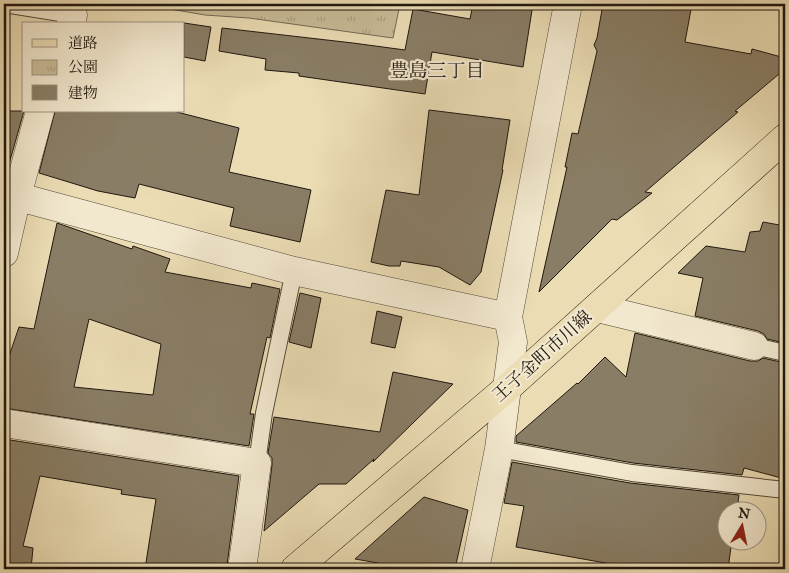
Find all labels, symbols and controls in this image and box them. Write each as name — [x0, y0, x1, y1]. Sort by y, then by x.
legend — [22, 22, 185, 112]
text: 道路 — [68, 34, 98, 52]
text: 公園 — [68, 58, 98, 76]
district label: 豊島三丁目 — [389, 59, 485, 82]
text: 建物 — [68, 84, 98, 102]
street label: 王子金町市川線 — [488, 306, 596, 406]
north arrow — [716, 500, 766, 550]
text: N — [737, 504, 752, 523]

